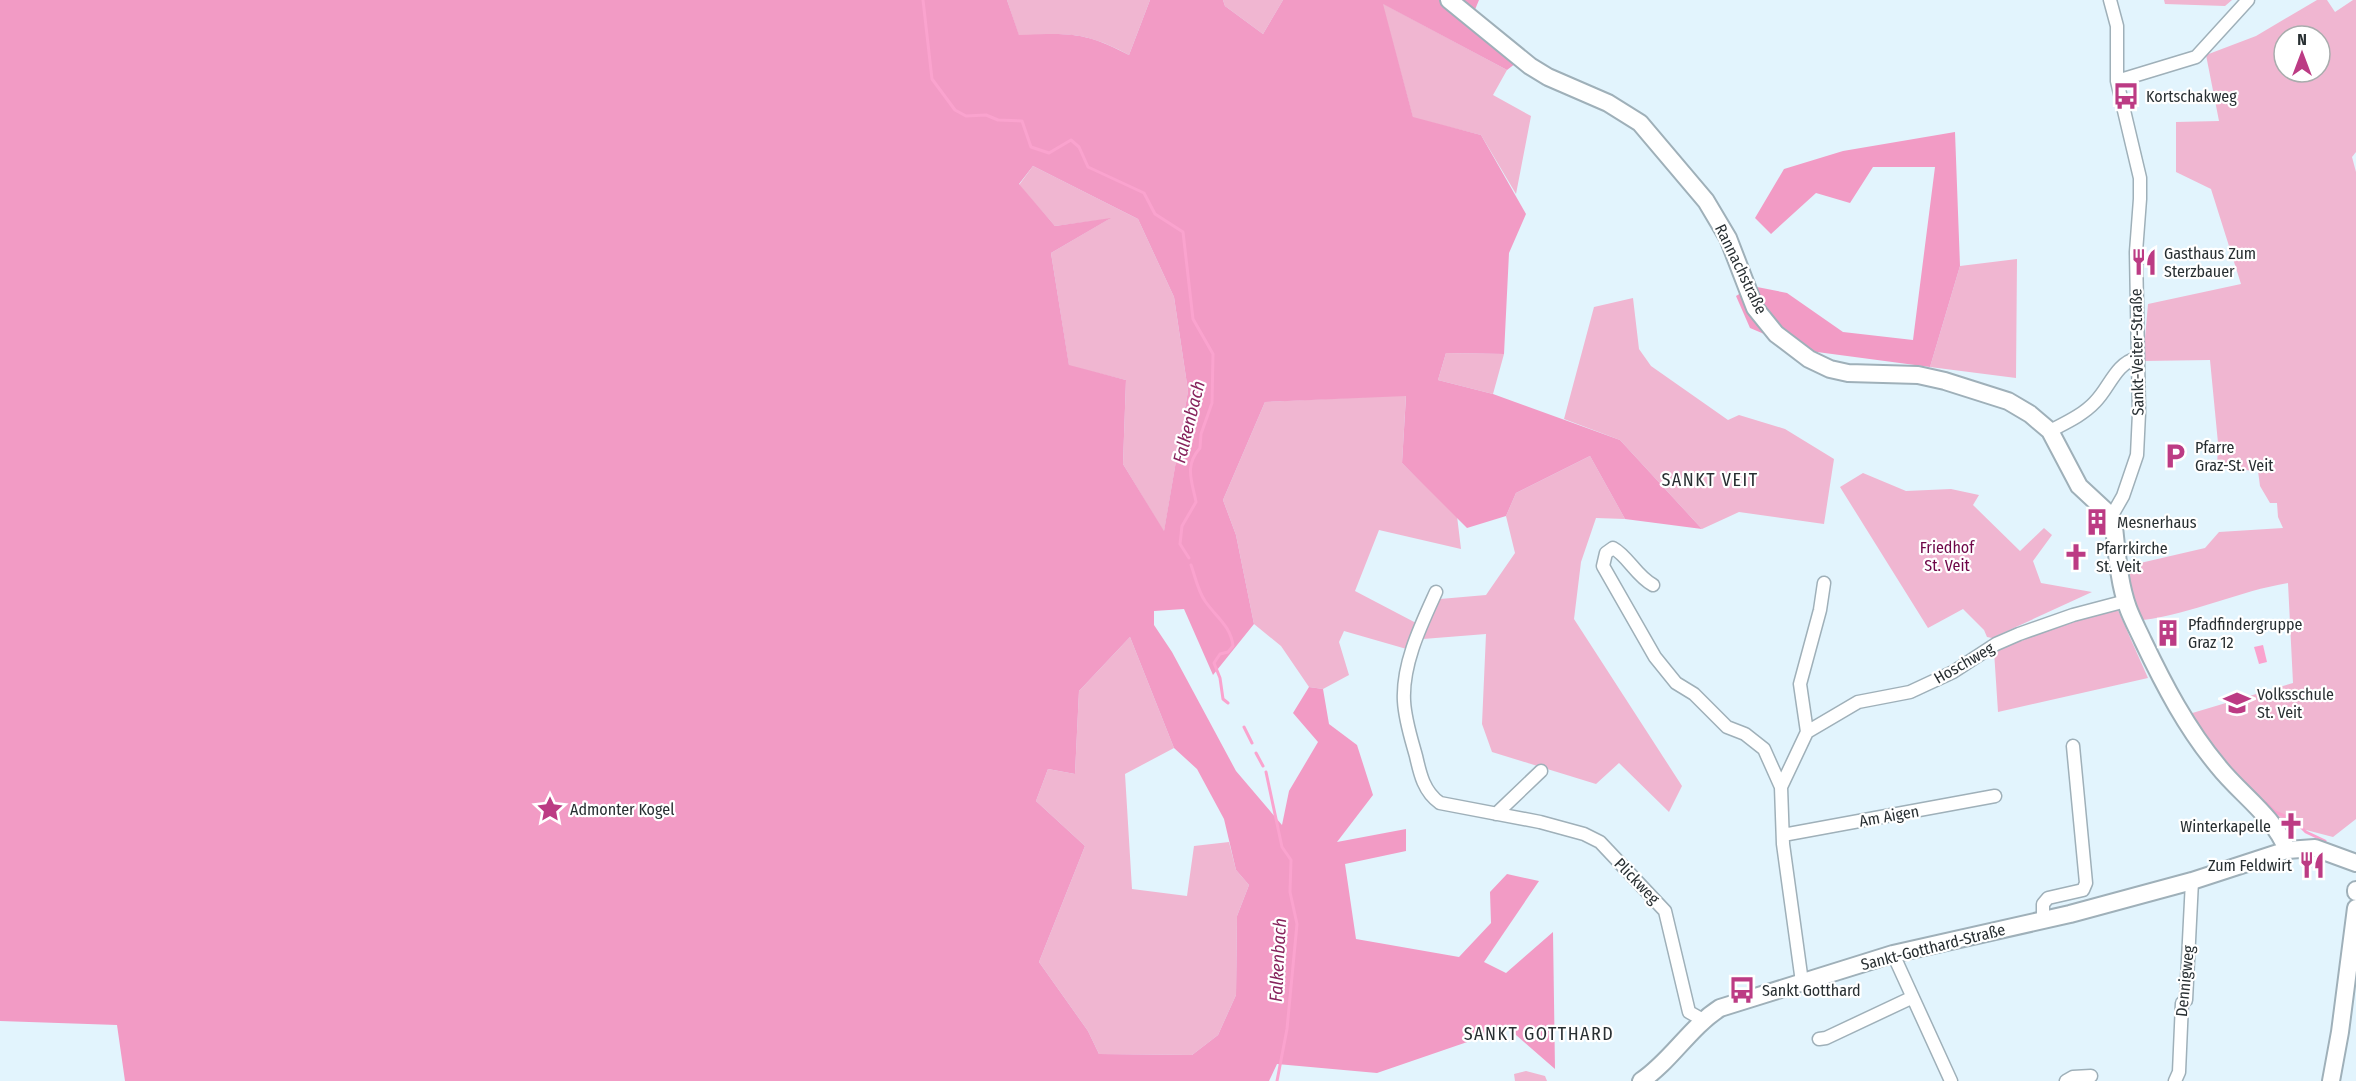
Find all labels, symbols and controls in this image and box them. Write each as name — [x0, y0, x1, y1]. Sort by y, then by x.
north arrow — [2272, 24, 2332, 84]
text: N — [2297, 30, 2307, 49]
bus stop icon: Kortschakweg — [2111, 81, 2141, 111]
place label: Kortschakweg — [2146, 87, 2237, 106]
street label: Rannachstraße — [1711, 221, 1771, 317]
place label: Gasthaus Zum Sterzbauer — [2164, 244, 2256, 281]
restaurant icon: Gasthaus Zum Sterzbauer — [2129, 247, 2159, 277]
street label: Sankt-Veiter-Straße — [2126, 288, 2148, 416]
water label: Falkenbach — [1168, 379, 1210, 465]
place label: Pfarre Graz-St. Veit — [2195, 438, 2274, 475]
parking icon: Pfarre Graz-St. Veit — [2160, 441, 2190, 471]
district label: SANKT VEIT — [1662, 469, 1758, 491]
building icon: Mesnerhaus — [2082, 507, 2112, 537]
place label: Mesnerhaus — [2117, 513, 2197, 532]
park label: Friedhof St. Veit — [1920, 538, 1975, 575]
place label: Pfarrkirche St. Veit — [2096, 539, 2168, 576]
church icon: Pfarrkirche St. Veit — [2061, 542, 2091, 572]
place label: Pfadfindergruppe Graz 12 — [2188, 615, 2302, 652]
building icon: Pfadfindergruppe Graz 12 — [2153, 618, 2183, 648]
street label: Hoschweg — [1931, 638, 1998, 688]
place label: Volksschule St. Veit — [2257, 685, 2334, 722]
school or university icon: Volksschule St. Veit — [2222, 688, 2252, 718]
place icon: Admonter Kogel — [535, 794, 565, 824]
place label: Admonter Kogel — [570, 800, 674, 819]
street label: Am Aigen — [1858, 801, 1920, 831]
church icon: Winterkapelle — [2276, 811, 2306, 841]
place label: Winterkapelle — [2180, 817, 2271, 836]
restaurant icon: Zum Feldwirt — [2297, 850, 2327, 880]
street label: Plickweg — [1610, 854, 1664, 908]
place label: Zum Feldwirt — [2208, 856, 2293, 875]
water label: Falkenbach — [1265, 917, 1291, 1003]
street label: Sankt-Gotthard-Straße — [1859, 920, 2007, 974]
street label: Dennigweg — [2172, 944, 2198, 1018]
bus stop icon: Sankt Gotthard — [1727, 975, 1757, 1005]
place label: Sankt Gotthard — [1762, 981, 1861, 1000]
district label: SANKT GOTTHARD — [1464, 1023, 1614, 1045]

